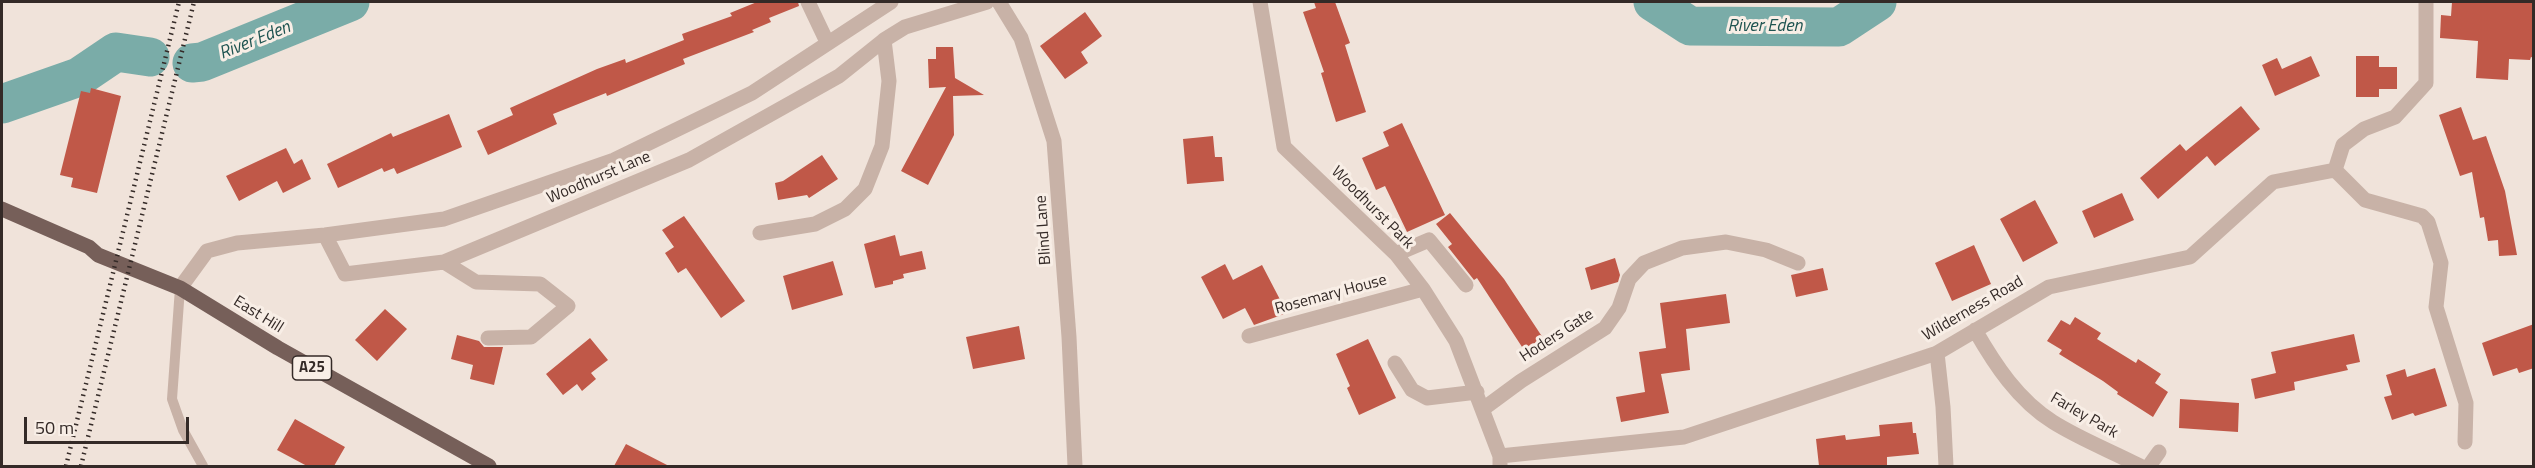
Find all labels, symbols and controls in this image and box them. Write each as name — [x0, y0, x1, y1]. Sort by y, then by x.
water label: River Eden — [1728, 16, 1802, 38]
water label: River Eden — [216, 17, 294, 65]
street label: Woodhurst Lane — [544, 148, 654, 208]
street label: Woodhurst Park — [1327, 163, 1417, 253]
street label: Blind Lane — [1032, 194, 1056, 266]
street label: Rosemary House — [1273, 271, 1389, 319]
street label: Wilderness Road — [1919, 272, 2027, 346]
street label: East Hill — [230, 292, 286, 338]
street label: Hoders Gate — [1517, 305, 1597, 367]
road number: A25 — [292, 356, 332, 380]
street label: Farley Park — [2047, 389, 2121, 443]
scale bar — [27, 405, 192, 443]
text: 50 m — [35, 414, 74, 441]

